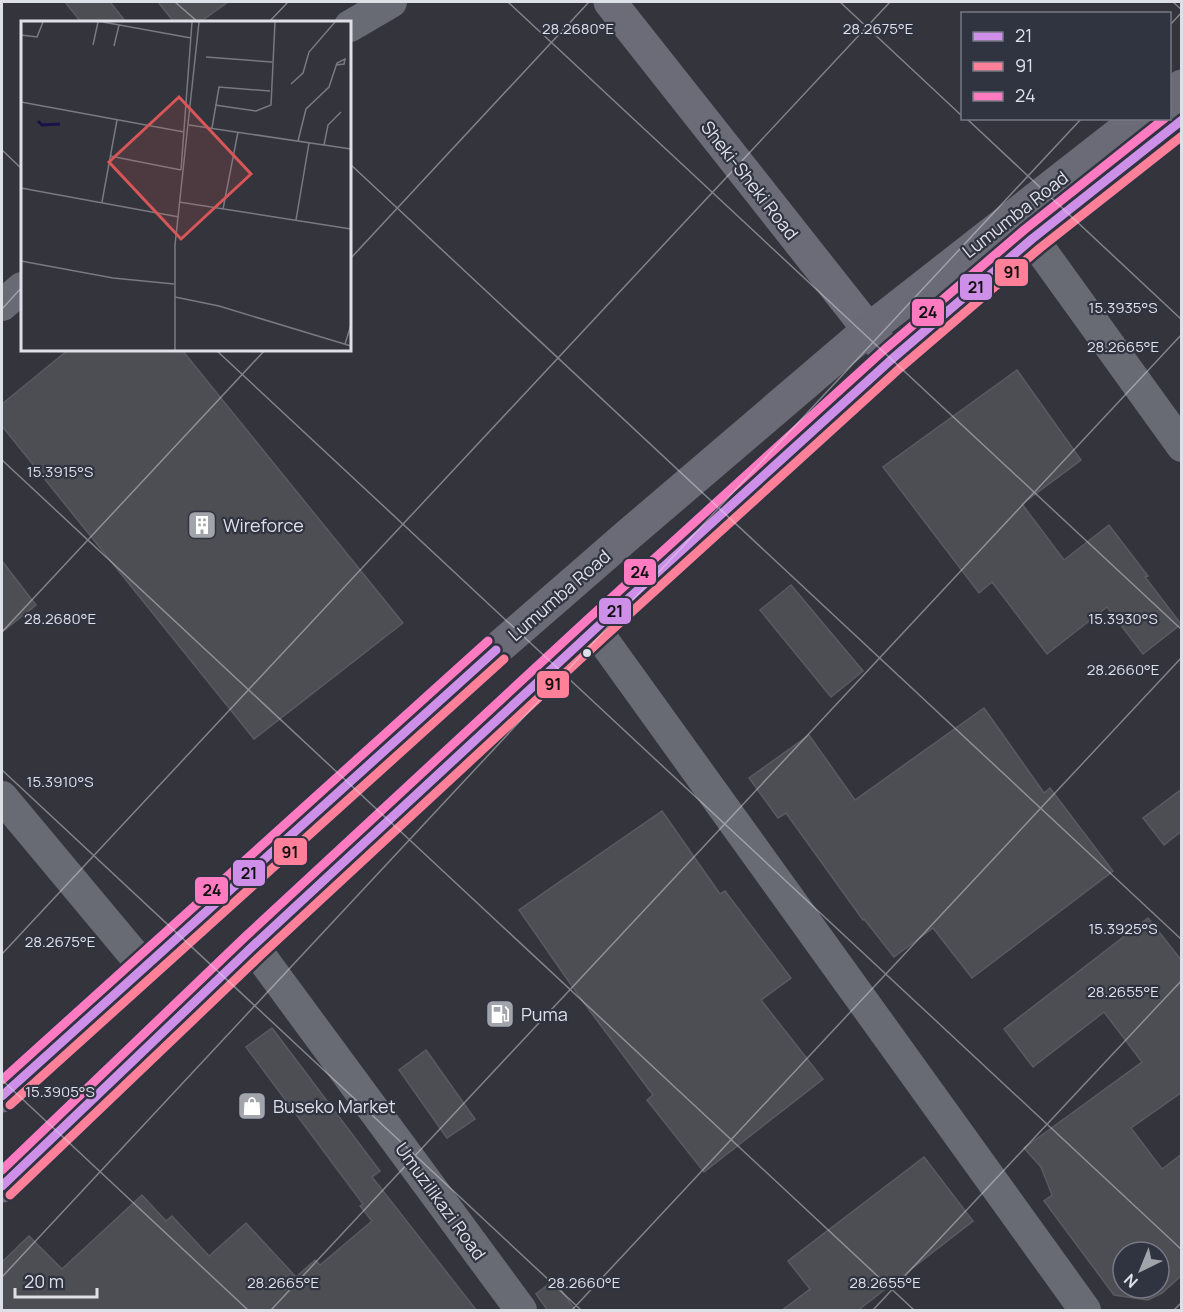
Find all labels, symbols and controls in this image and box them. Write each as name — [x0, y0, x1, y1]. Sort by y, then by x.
legend — [961, 12, 1171, 120]
text: 28.2680°E — [542, 18, 614, 39]
text: 28.2675°E — [843, 18, 913, 39]
inset map — [21, 21, 351, 351]
text: 21 — [1015, 23, 1032, 47]
text: 91 — [1015, 53, 1033, 77]
text: 24 — [1015, 83, 1036, 107]
street label: Sheki-Sheki Road — [696, 116, 804, 244]
street label: Lumumba Road — [957, 165, 1073, 263]
line badge: 91 — [994, 258, 1029, 287]
text: 91 — [1004, 261, 1020, 283]
line badge: 21 — [959, 273, 993, 301]
text: 21 — [968, 276, 984, 298]
text: 15.3935°S — [1089, 297, 1157, 318]
line badge: 24 — [911, 298, 945, 327]
text: 24 — [919, 301, 937, 323]
text: 28.2665°E — [1087, 336, 1159, 357]
text: 15.3915°S — [27, 461, 93, 482]
building icon: Wireforce — [186, 509, 218, 541]
place label: Wireforce — [223, 513, 304, 537]
street label: Lumumba Road — [503, 544, 615, 646]
line badge: 24 — [623, 558, 657, 586]
text: 24 — [631, 561, 649, 583]
line badge: 21 — [598, 597, 632, 625]
text: 21 — [607, 600, 623, 622]
text: 28.2680°E — [24, 608, 96, 629]
text: 15.3930°S — [1088, 608, 1158, 629]
unlabelled marker — [581, 647, 593, 659]
text: 28.2660°E — [1087, 659, 1159, 680]
line badge: 91 — [536, 670, 570, 699]
text: 91 — [545, 673, 561, 695]
text: 15.3910°S — [27, 771, 93, 792]
line badge: 91 — [273, 837, 308, 866]
text: 91 — [282, 841, 298, 863]
line badge: 21 — [232, 859, 266, 887]
text: 21 — [241, 862, 257, 884]
line badge: 24 — [194, 876, 229, 905]
text: 24 — [203, 879, 221, 901]
text: 15.3925°S — [1088, 918, 1158, 939]
text: 28.2675°E — [25, 931, 95, 952]
text: 28.2655°E — [1087, 981, 1159, 1002]
fuel station icon: Puma — [484, 998, 516, 1030]
place label: Puma — [521, 1002, 568, 1026]
text: 15.3905°S — [25, 1081, 95, 1102]
shop icon: Buseko Market — [236, 1090, 268, 1122]
place label: Buseko Market — [273, 1094, 396, 1118]
street label: Umuzilikazi Road — [390, 1137, 492, 1265]
north arrow — [1111, 1240, 1171, 1300]
scale bar — [15, 1261, 98, 1299]
text: 20 m — [24, 1269, 64, 1293]
text: N — [1119, 1269, 1142, 1293]
text: 28.2665°E — [247, 1272, 319, 1293]
text: 28.2660°E — [548, 1272, 620, 1293]
text: 28.2655°E — [849, 1272, 921, 1293]

